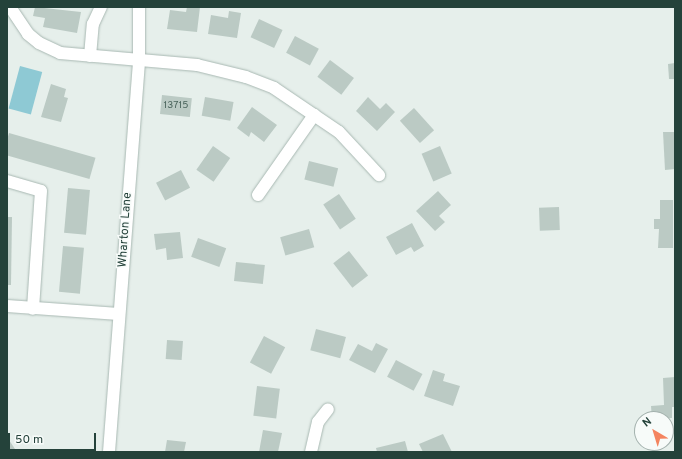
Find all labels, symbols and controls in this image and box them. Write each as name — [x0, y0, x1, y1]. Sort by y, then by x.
house number: 13715 — [164, 100, 188, 112]
street label: Wharton Lane — [116, 192, 136, 268]
north arrow — [634, 411, 674, 451]
text: N — [640, 414, 655, 430]
scale bar — [10, 425, 98, 451]
text: 50 m — [15, 432, 43, 448]

